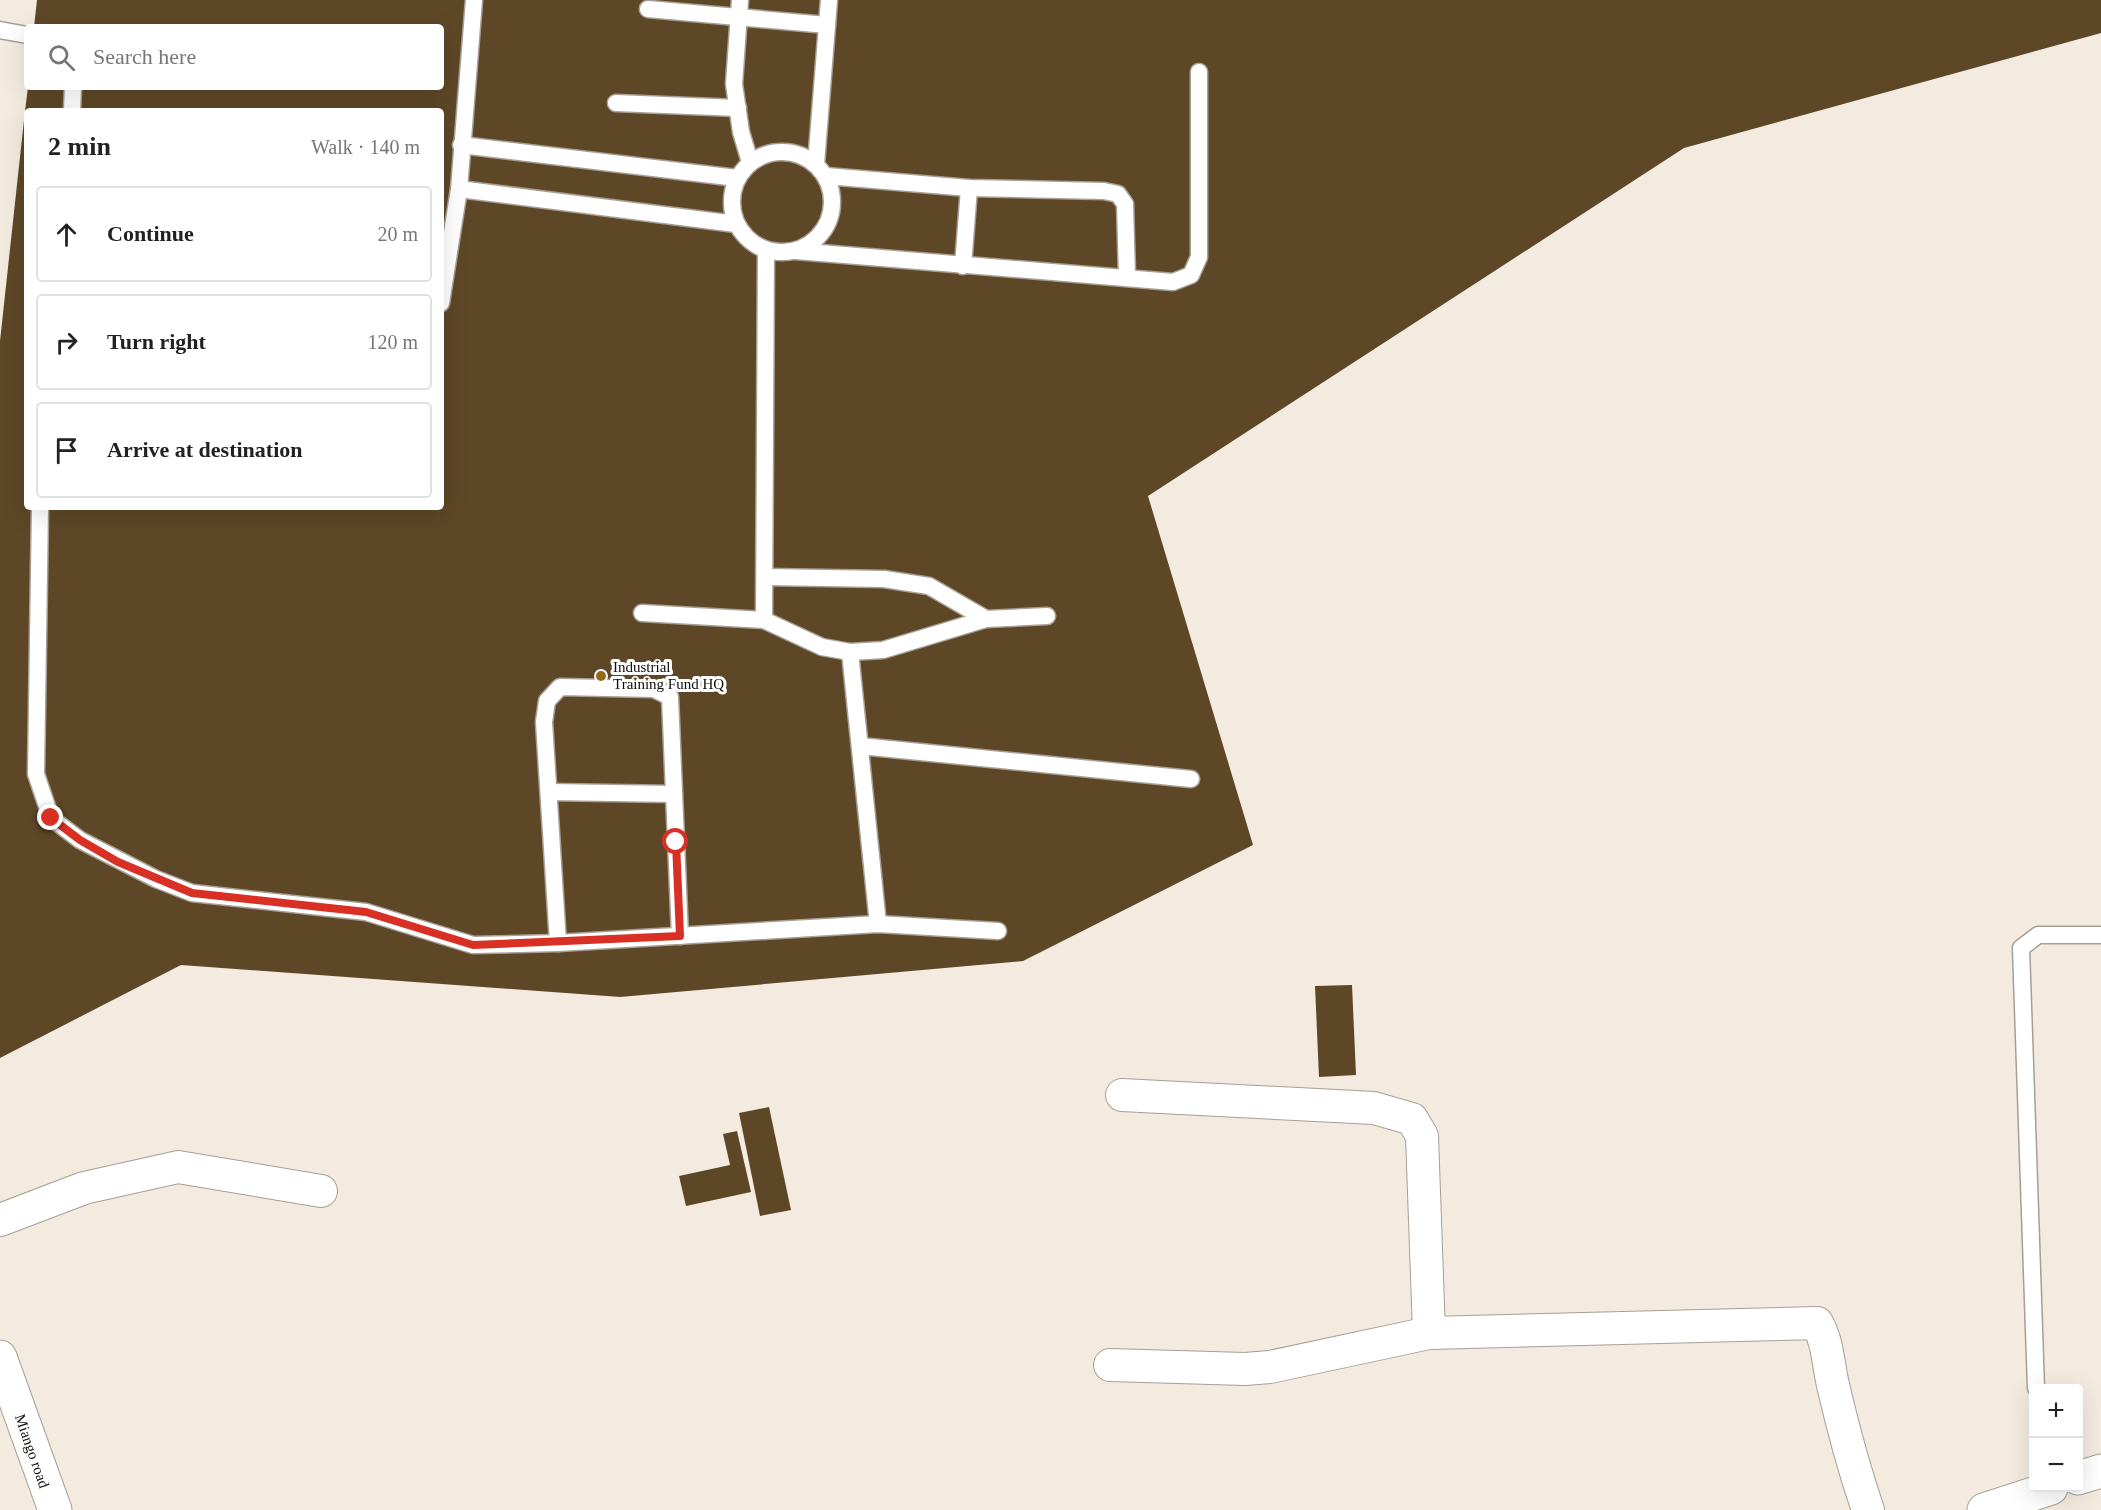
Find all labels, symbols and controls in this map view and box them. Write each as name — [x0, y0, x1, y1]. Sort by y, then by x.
search box — [24, 24, 444, 90]
icon: search — [45, 41, 78, 74]
text: Search here — [93, 44, 196, 69]
text: 2 min — [48, 132, 111, 161]
text: Walk · 140 m — [311, 136, 420, 158]
icon: ahead — [50, 218, 83, 251]
text: Continue — [107, 221, 194, 246]
text: 20 m — [377, 223, 418, 245]
icon: right — [50, 326, 83, 359]
text: Turn right — [107, 329, 206, 354]
text: 120 m — [367, 331, 418, 353]
icon: arrive — [50, 434, 83, 467]
text: Arrive at destination — [107, 437, 303, 462]
place label: Industrial Training Fund HQ — [613, 659, 724, 692]
marker: Industrial Training Fund HQ — [594, 669, 608, 683]
route end — [37, 804, 63, 830]
route start — [662, 828, 688, 854]
map controls — [2029, 1384, 2083, 1492]
button: + — [2029, 1384, 2083, 1438]
street label: Miango road — [12, 1412, 52, 1491]
button: − — [2029, 1438, 2083, 1492]

